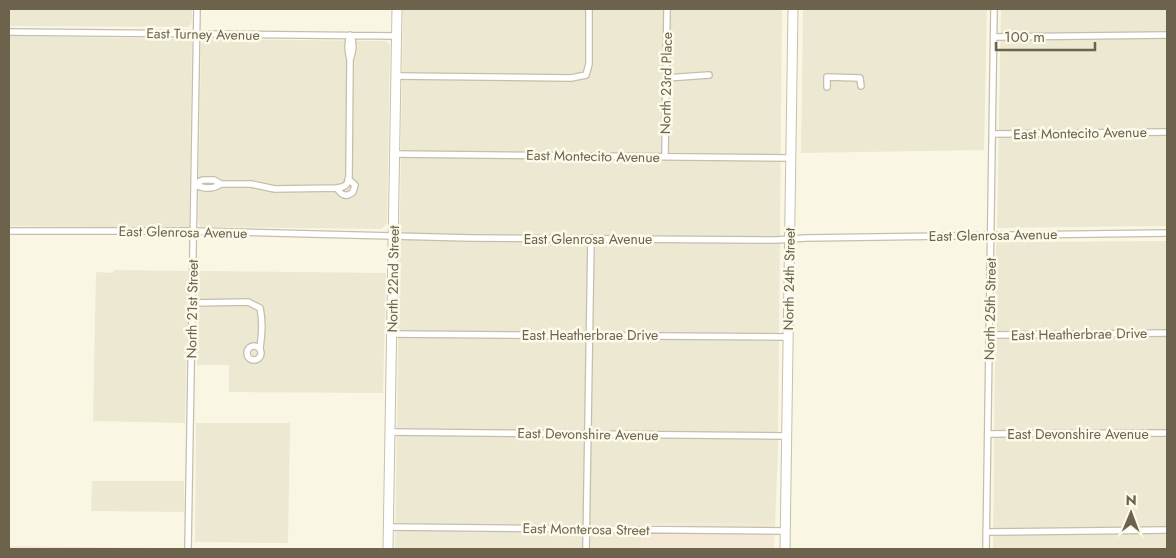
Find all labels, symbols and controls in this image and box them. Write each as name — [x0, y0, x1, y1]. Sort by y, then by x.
scale bar — [996, 20, 1095, 52]
street label: East Turney Avenue — [146, 23, 260, 45]
text: 100 m — [1004, 26, 1045, 48]
street label: North 23rd Place — [655, 32, 677, 134]
street label: East Montecito Avenue — [1013, 122, 1147, 144]
street label: East Montecito Avenue — [526, 145, 660, 167]
street label: East Glenrosa Avenue — [118, 221, 248, 243]
street label: East Glenrosa Avenue — [928, 224, 1058, 246]
street label: North 22nd Street — [382, 225, 404, 333]
street label: North 24th Street — [778, 227, 800, 330]
street label: East Glenrosa Avenue — [524, 229, 652, 249]
street label: North 25th Street — [979, 257, 1001, 360]
street label: North 21st Street — [181, 259, 203, 359]
street label: East Heatherbrae Drive — [1011, 323, 1147, 345]
street label: East Heatherbrae Drive — [522, 325, 658, 345]
street label: East Devonshire Avenue — [517, 423, 659, 445]
street label: East Devonshire Avenue — [1007, 424, 1149, 444]
north arrow — [1106, 488, 1156, 538]
text: N — [1125, 490, 1137, 510]
street label: East Monterosa Street — [522, 518, 650, 540]

